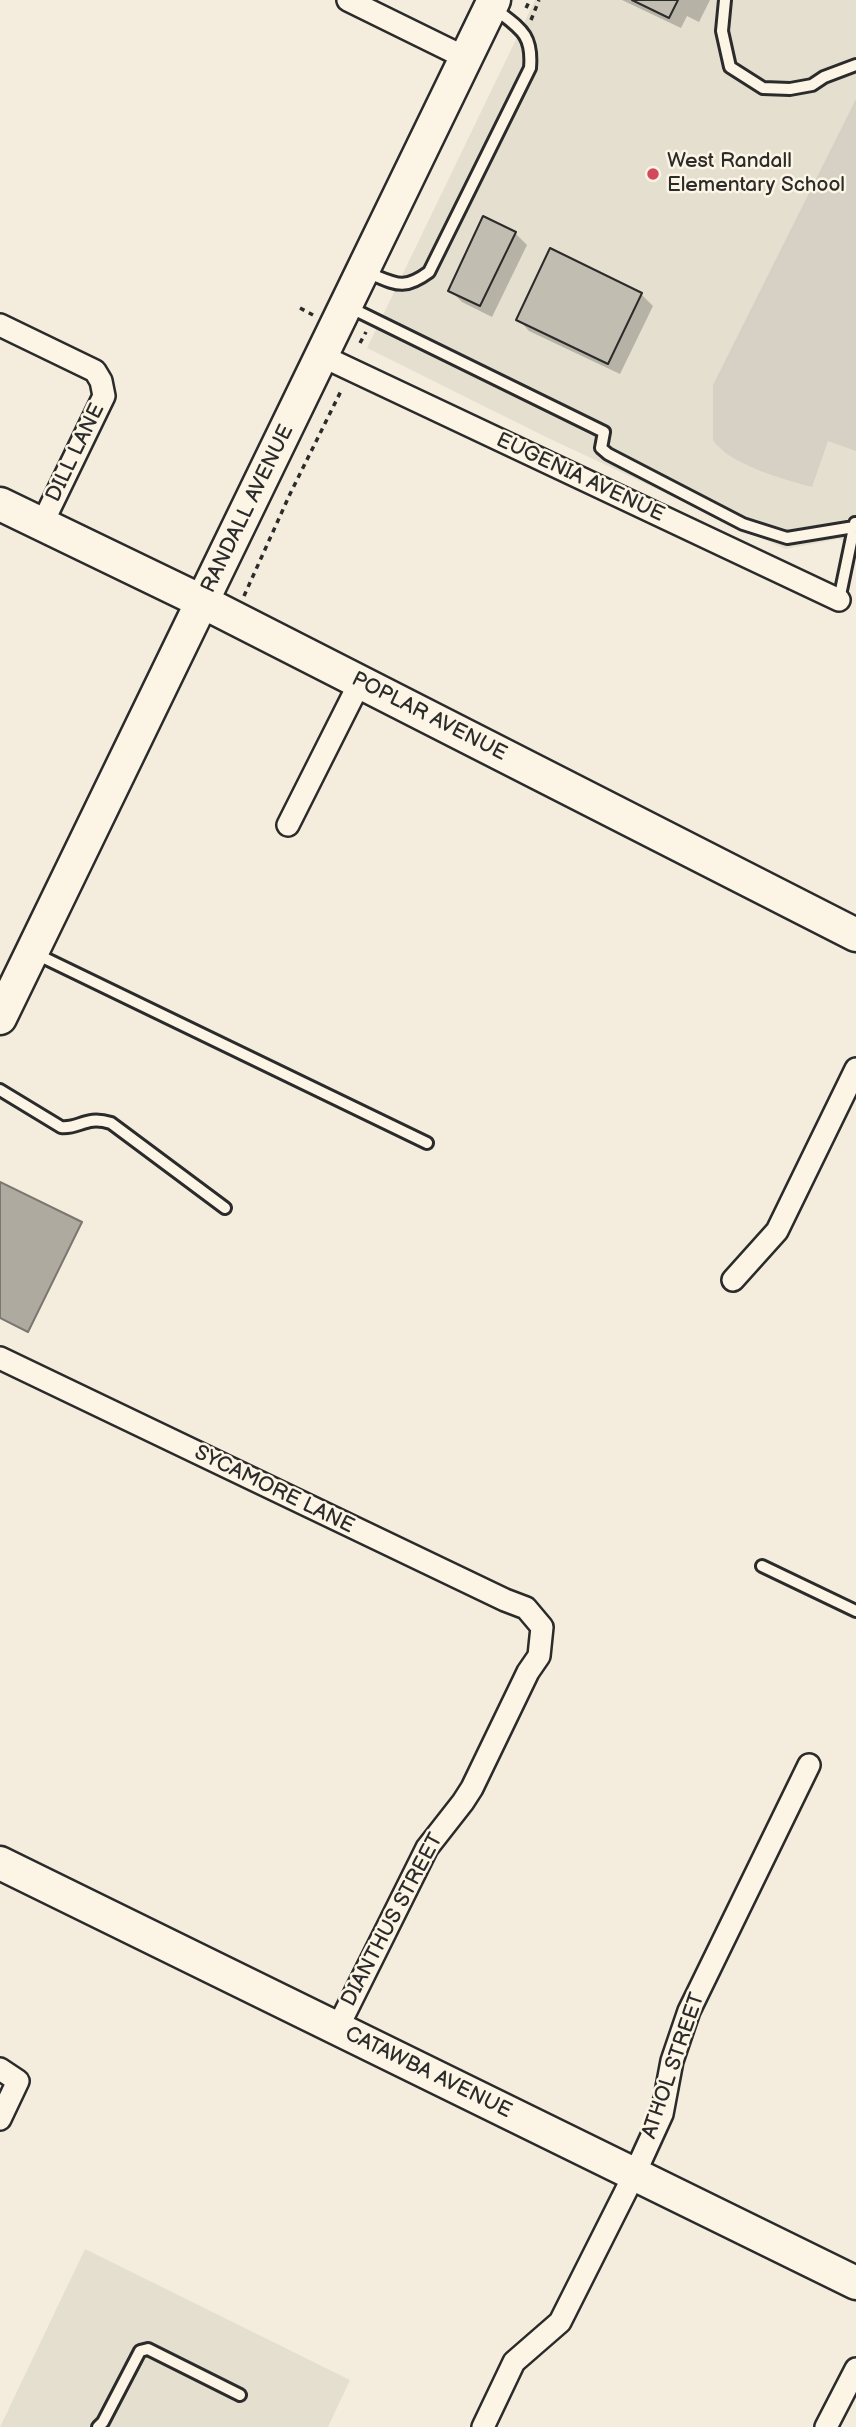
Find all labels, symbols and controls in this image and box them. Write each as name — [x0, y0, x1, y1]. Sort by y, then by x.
place label: West Randall Elementary School — [667, 149, 845, 199]
marker: West Randall Elementary School — [645, 166, 661, 182]
street label: DILL LANE — [41, 400, 111, 506]
street label: RANDALL AVENUE — [196, 421, 300, 597]
street label: EUGENIA AVENUE — [492, 428, 668, 528]
street label: POPLAR AVENUE — [347, 667, 511, 767]
street label: SYCAMORE LANE — [190, 1440, 358, 1540]
street label: DIANTHUS STREET — [337, 1829, 449, 2011]
street label: ATHOL STREET — [637, 1990, 711, 2142]
street label: CATAWBA AVENUE — [340, 2022, 516, 2124]

